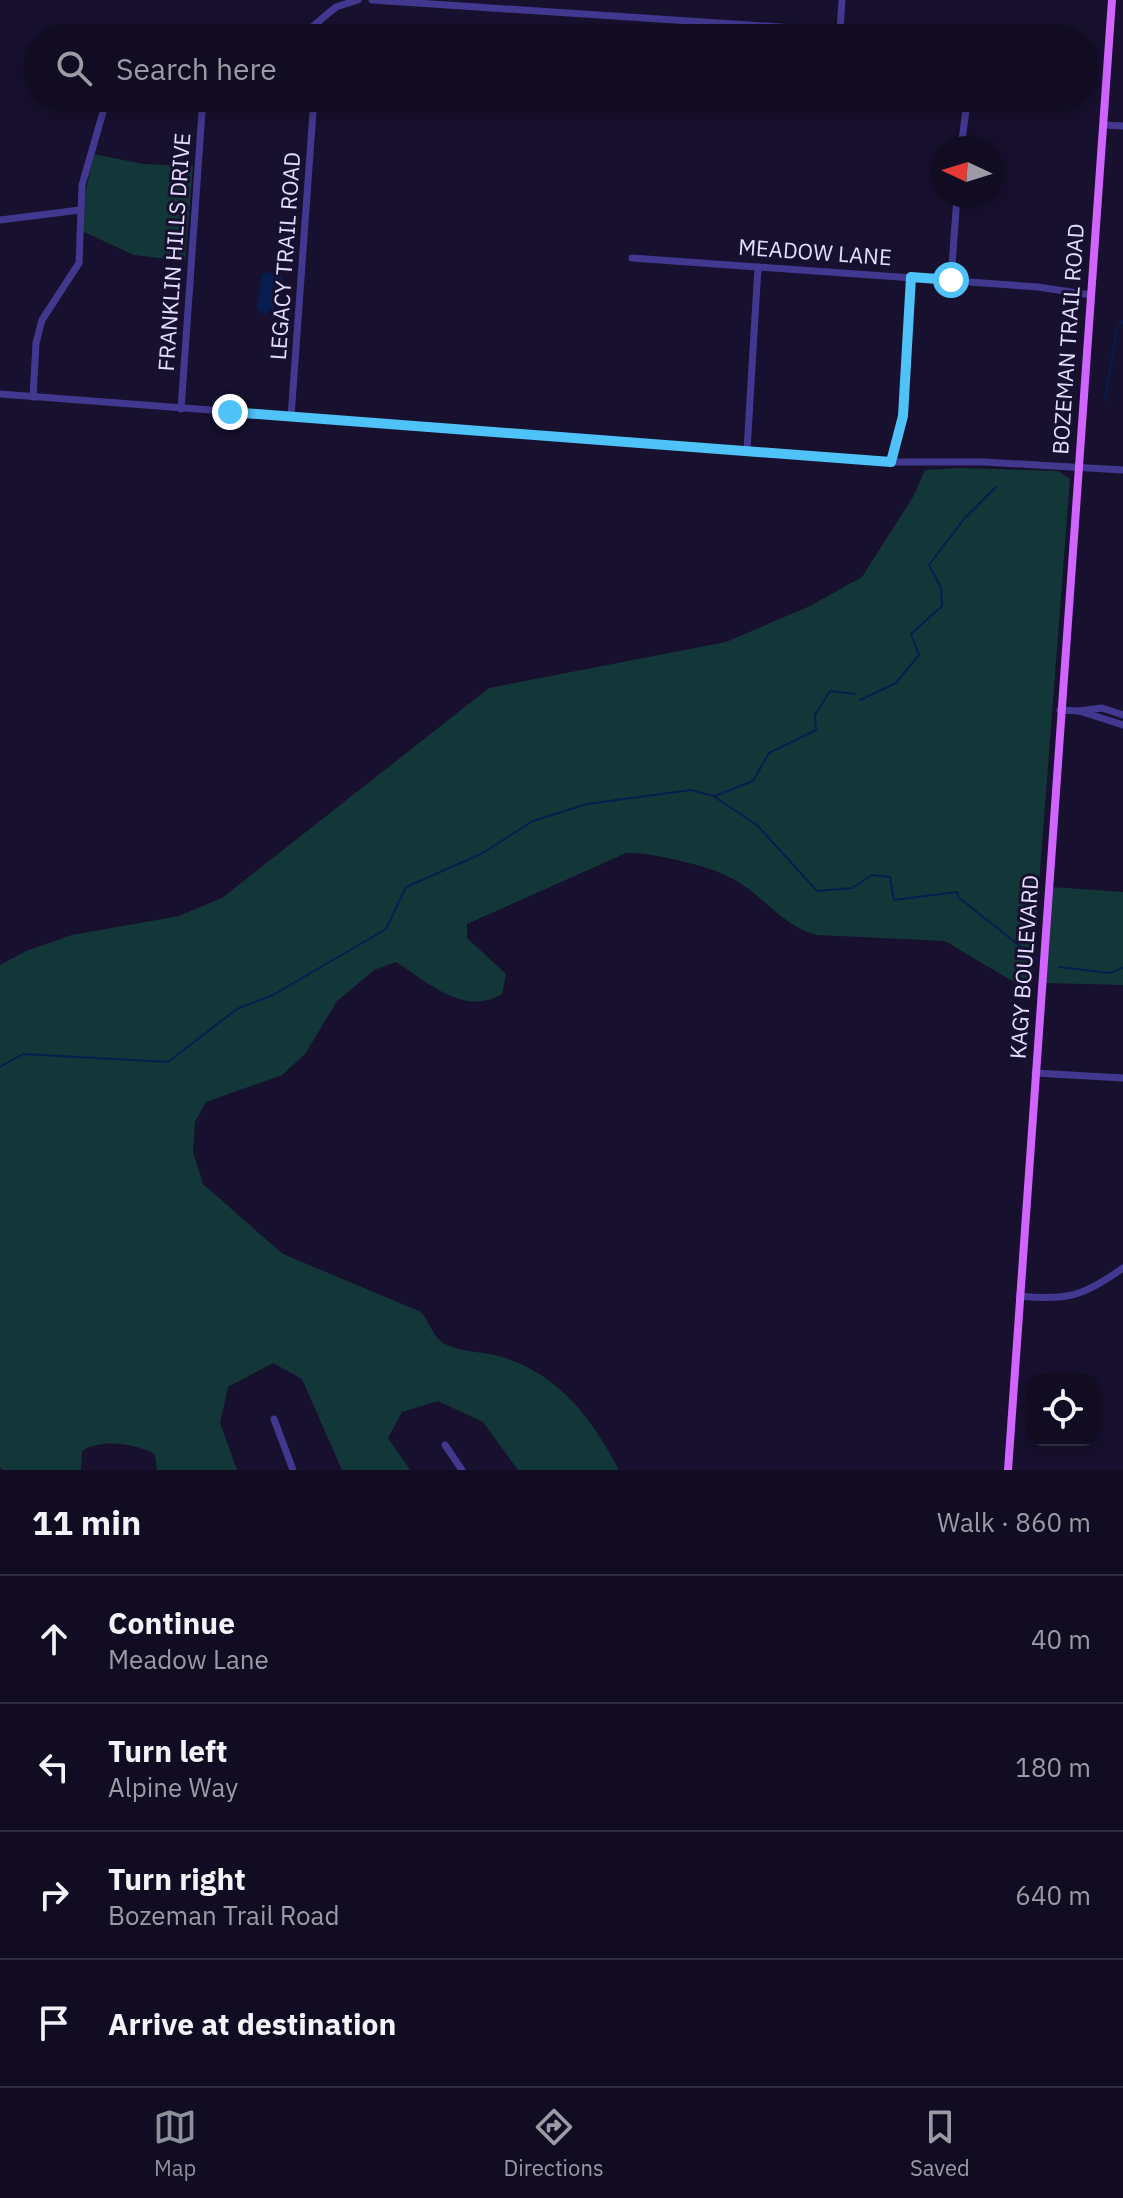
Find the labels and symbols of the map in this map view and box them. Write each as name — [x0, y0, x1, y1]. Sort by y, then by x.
street label: FRANKLIN HILLS DRIVE — [151, 132, 196, 372]
north arrow — [931, 136, 1003, 208]
street label: LEGACY TRAIL ROAD — [263, 151, 306, 361]
street label: BOZEMAN TRAIL ROAD — [1045, 222, 1090, 456]
street label: MEADOW LANE — [737, 232, 893, 271]
route start — [933, 262, 969, 298]
route end — [212, 394, 248, 430]
street label: KAGY BOULEVARD — [1003, 874, 1044, 1060]

